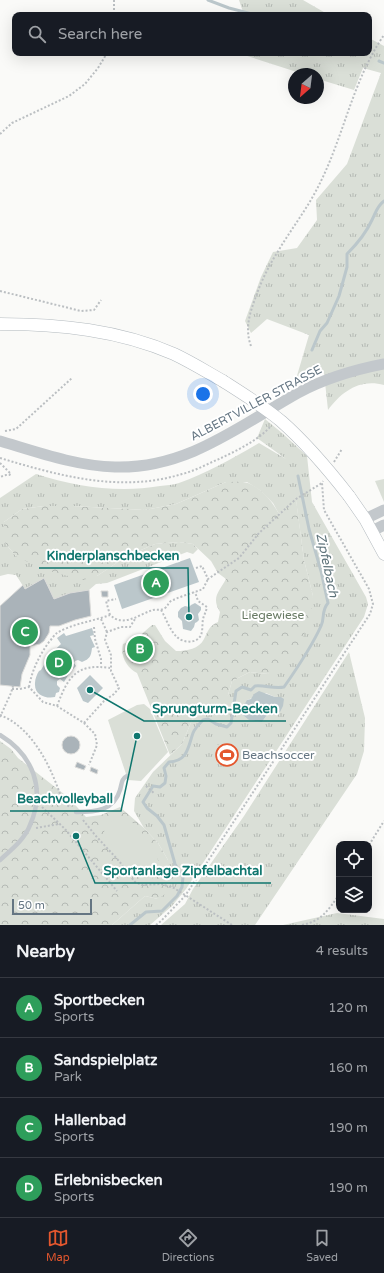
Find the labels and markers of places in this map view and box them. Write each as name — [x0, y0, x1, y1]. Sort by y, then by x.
callout: Kinderplanschbecken — [39, 543, 188, 568]
pin: A — [143, 568, 169, 598]
pin: C — [12, 617, 38, 647]
pin: B — [127, 634, 153, 664]
pin: D — [46, 648, 72, 678]
callout: Sprungturm-Becken — [144, 696, 286, 721]
sports icon: Beachsoccer — [214, 742, 240, 768]
place label: Beachsoccer — [242, 748, 315, 762]
callout: Beachvolleyball — [10, 786, 121, 811]
callout: Sportanlage Zipfelbachtal — [95, 858, 271, 883]

